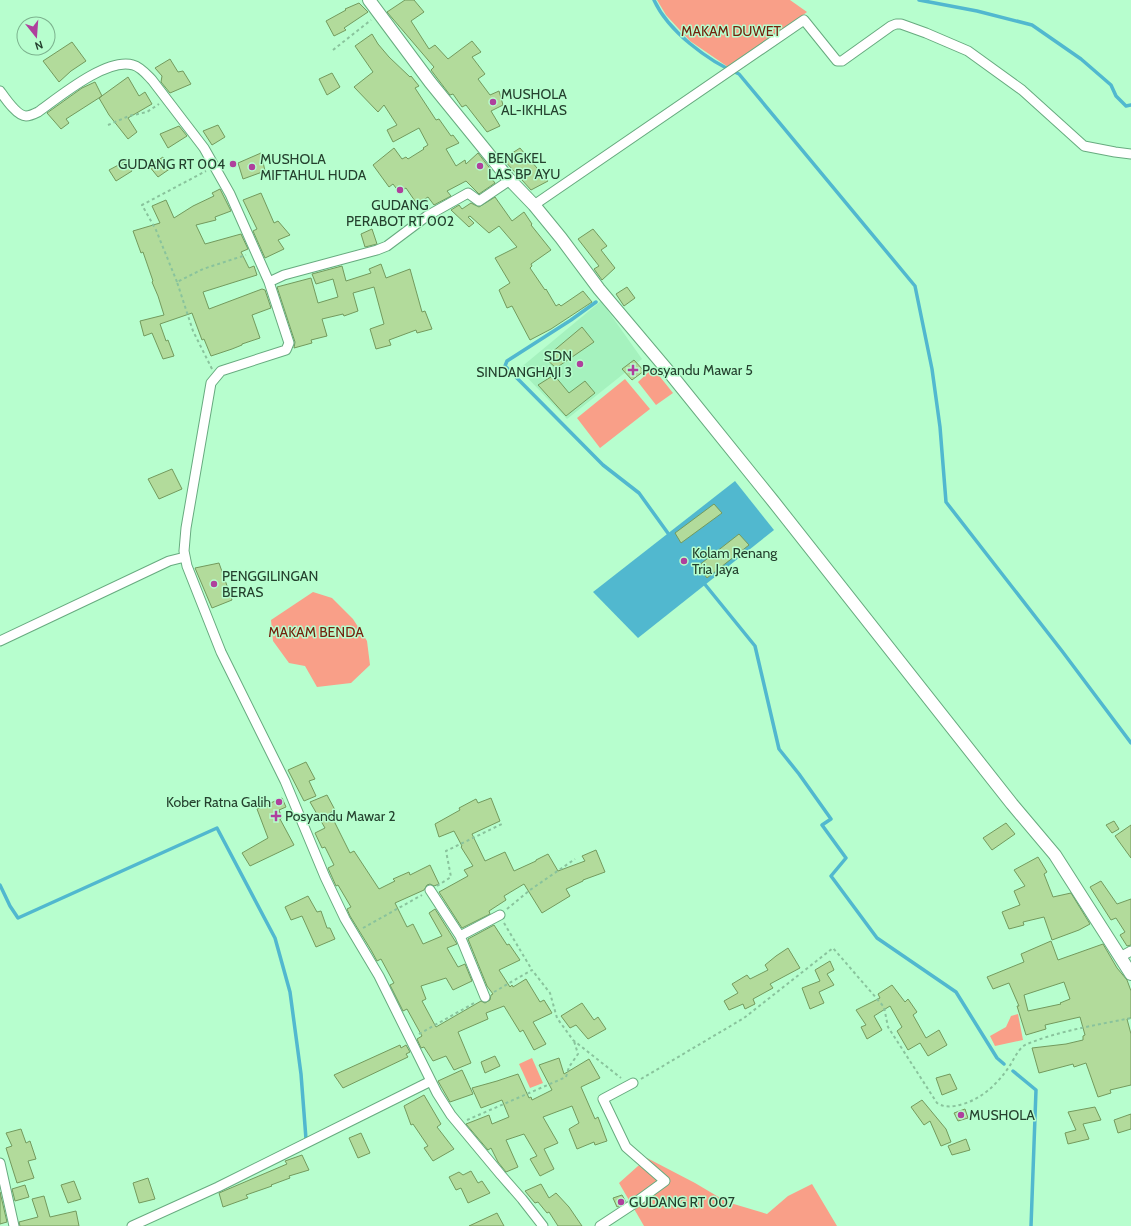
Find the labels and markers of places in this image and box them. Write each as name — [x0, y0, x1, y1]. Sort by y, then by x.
place label: MUSHOLA AL-IKHLAS — [501, 85, 567, 119]
marker: MUSHOLA AL-IKHLAS — [488, 97, 498, 107]
place label: BENGKEL LAS BP AYU — [488, 149, 560, 183]
place label: MUSHOLA MIFTAHUL HUDA — [260, 150, 367, 184]
place label: GUDANG RT 004 — [118, 155, 225, 173]
marker: GUDANG RT 004 — [228, 159, 238, 169]
marker: BENGKEL LAS BP AYU — [475, 161, 485, 171]
marker: MUSHOLA MIFTAHUL HUDA — [247, 162, 257, 172]
marker: GUDANG PERABOT RT 002 — [395, 185, 405, 195]
place label: GUDANG PERABOT RT 002 — [346, 196, 454, 230]
place label: SDN SINDANGHAJI 3 — [476, 347, 572, 381]
marker: SDN SINDANGHAJI 3 — [575, 359, 585, 369]
place label: Posyandu Mawar 5 — [642, 361, 753, 379]
marker: Posyandu Mawar 5 — [627, 364, 639, 376]
place label: Kolam Renang Tria Jaya — [692, 544, 778, 578]
marker: Kolam Renang Tria Jaya — [679, 556, 689, 566]
place label: PENGGILINGAN BERAS — [222, 567, 318, 601]
marker: PENGGILINGAN BERAS — [209, 579, 219, 589]
place label: Kober Ratna Galih — [166, 793, 271, 811]
marker: Kober Ratna Galih — [274, 797, 284, 807]
place label: Posyandu Mawar 2 — [285, 807, 396, 825]
marker: Posyandu Mawar 2 — [270, 810, 282, 822]
place label: MUSHOLA — [969, 1106, 1035, 1124]
marker: MUSHOLA — [956, 1110, 966, 1120]
place label: GUDANG RT 007 — [629, 1193, 735, 1211]
marker: GUDANG RT 007 — [616, 1197, 626, 1207]

